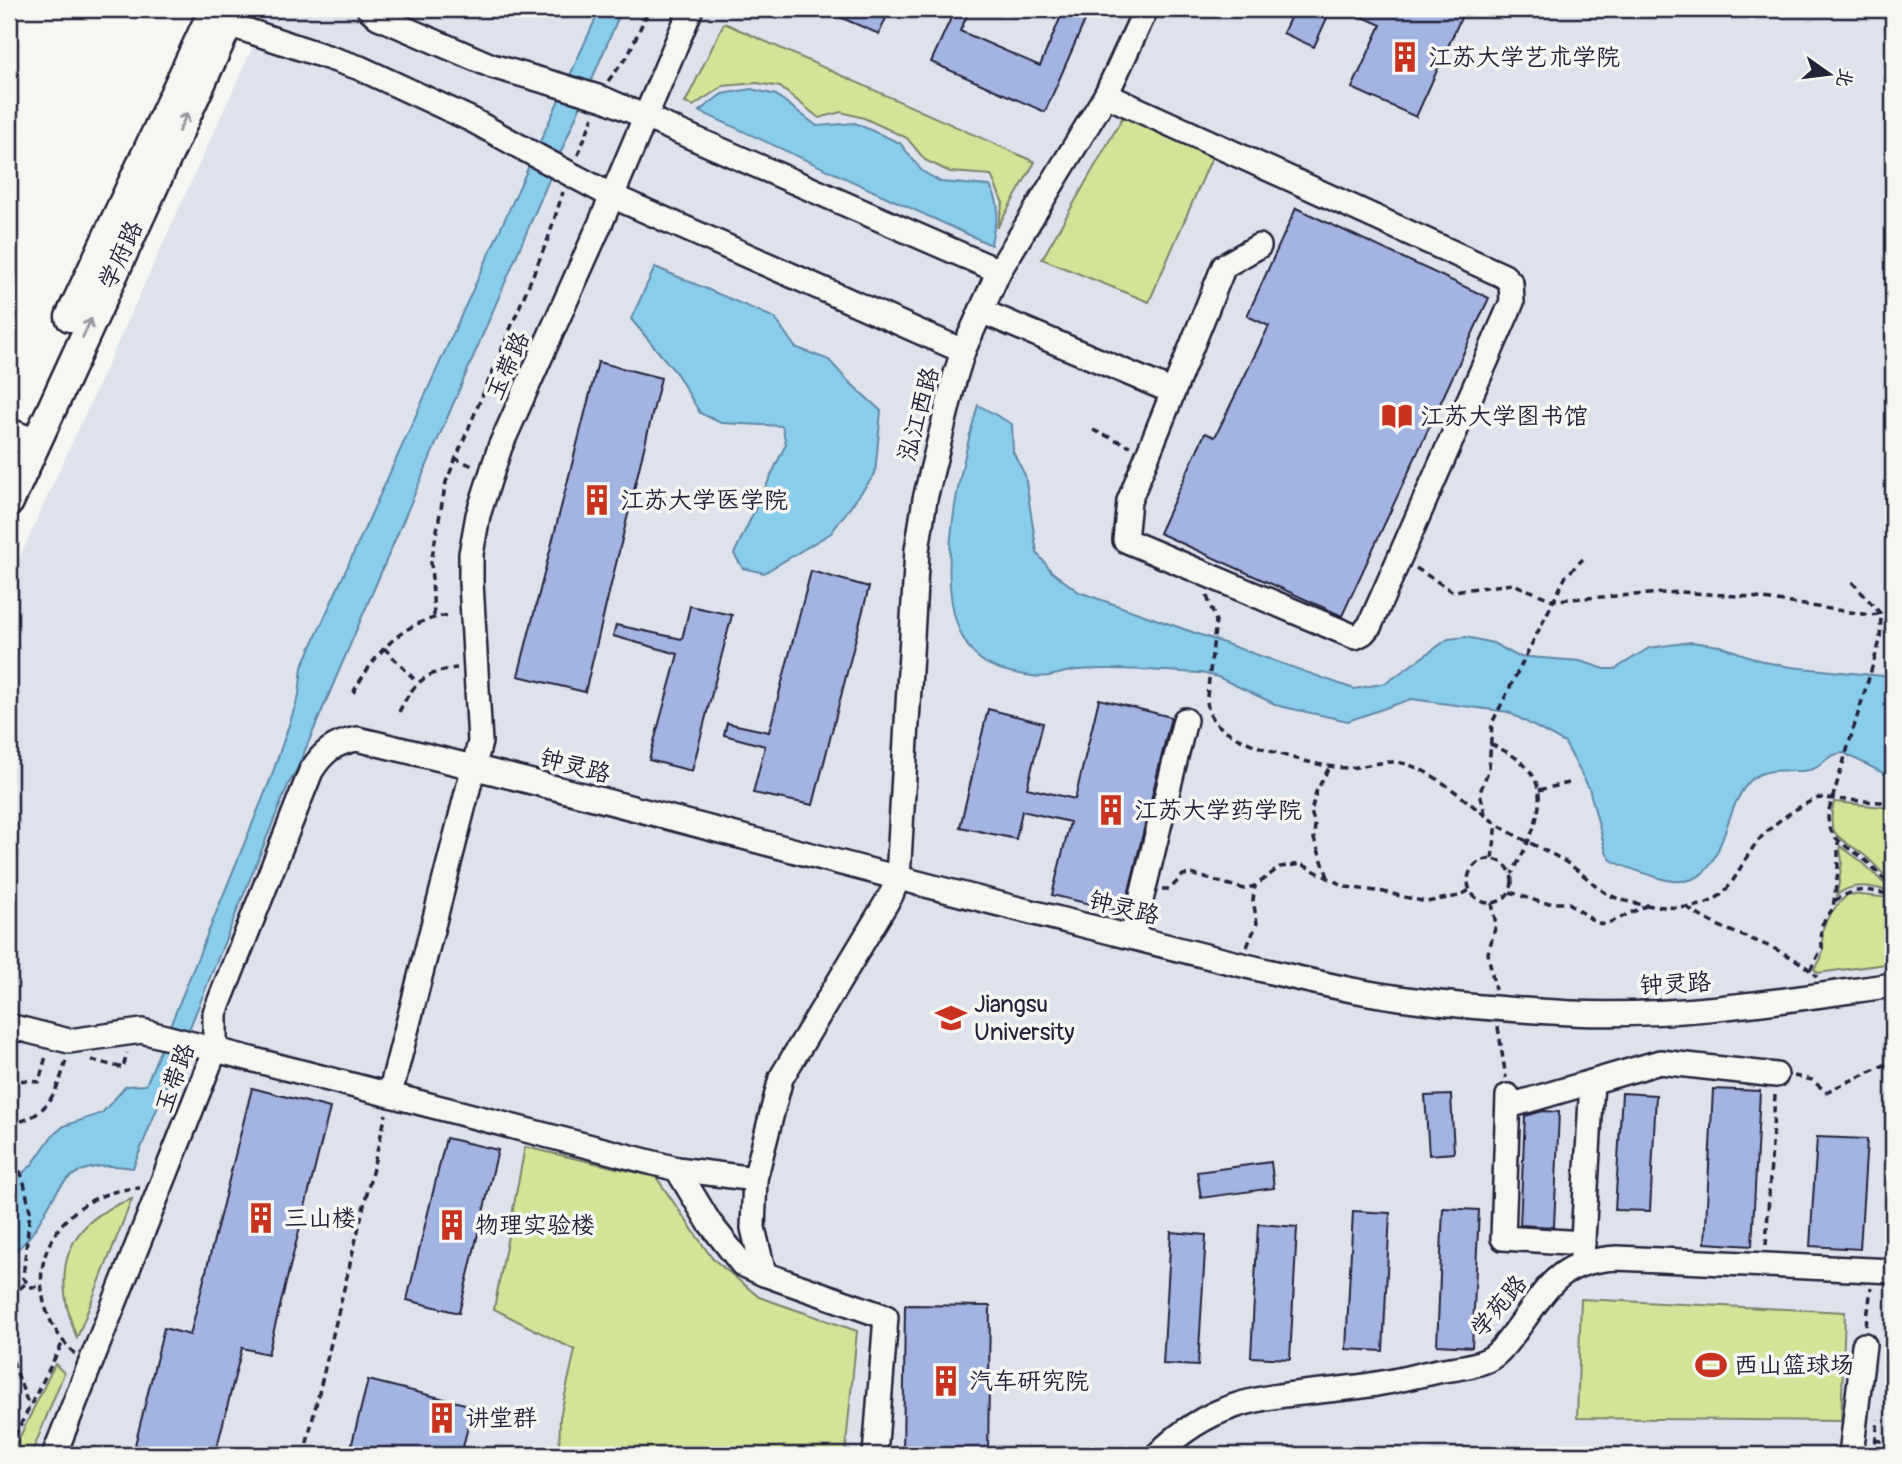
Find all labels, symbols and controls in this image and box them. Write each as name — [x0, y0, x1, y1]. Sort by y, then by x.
north arrow — [1794, 38, 1864, 108]
building icon: 江苏大学艺术学院 — [1388, 40, 1422, 74]
place label: 江苏大学艺术学院 — [1428, 43, 1620, 72]
text: 北 — [1831, 66, 1858, 90]
one-way arrow — [177, 111, 190, 132]
street label: 学府路 — [93, 216, 149, 294]
one-way arrow — [81, 318, 94, 339]
street label: 玉带路 — [480, 327, 536, 405]
street label: 泓江西路 — [893, 364, 945, 464]
library icon: 江苏大学图书馆 — [1380, 399, 1414, 433]
place label: 江苏大学图书馆 — [1420, 402, 1588, 431]
building icon: 江苏大学医学院 — [580, 483, 614, 517]
place label: 江苏大学医学院 — [620, 486, 788, 515]
street label: 钟灵路 — [536, 743, 614, 789]
building icon: 江苏大学药学院 — [1094, 793, 1128, 827]
place label: 江苏大学药学院 — [1134, 796, 1302, 825]
street label: 钟灵路 — [1086, 885, 1162, 931]
street label: 钟灵路 — [1638, 968, 1712, 1000]
place label: Jiangsu University — [974, 990, 1075, 1047]
school or university icon: Jiangsu University — [934, 1001, 968, 1035]
street label: 玉带路 — [149, 1039, 201, 1117]
building icon: 三山楼 — [244, 1201, 278, 1235]
place label: 三山楼 — [284, 1204, 356, 1233]
building icon: 物理实验楼 — [435, 1208, 469, 1242]
place label: 物理实验楼 — [475, 1211, 595, 1240]
street label: 学苑路 — [1465, 1269, 1533, 1343]
sports icon: 西山篮球场 — [1694, 1348, 1728, 1382]
place label: 西山篮球场 — [1734, 1351, 1854, 1380]
building icon: 汽车研究院 — [929, 1364, 963, 1398]
place label: 汽车研究院 — [969, 1367, 1089, 1396]
building icon: 讲堂群 — [425, 1401, 459, 1435]
place label: 讲堂群 — [465, 1404, 537, 1433]

